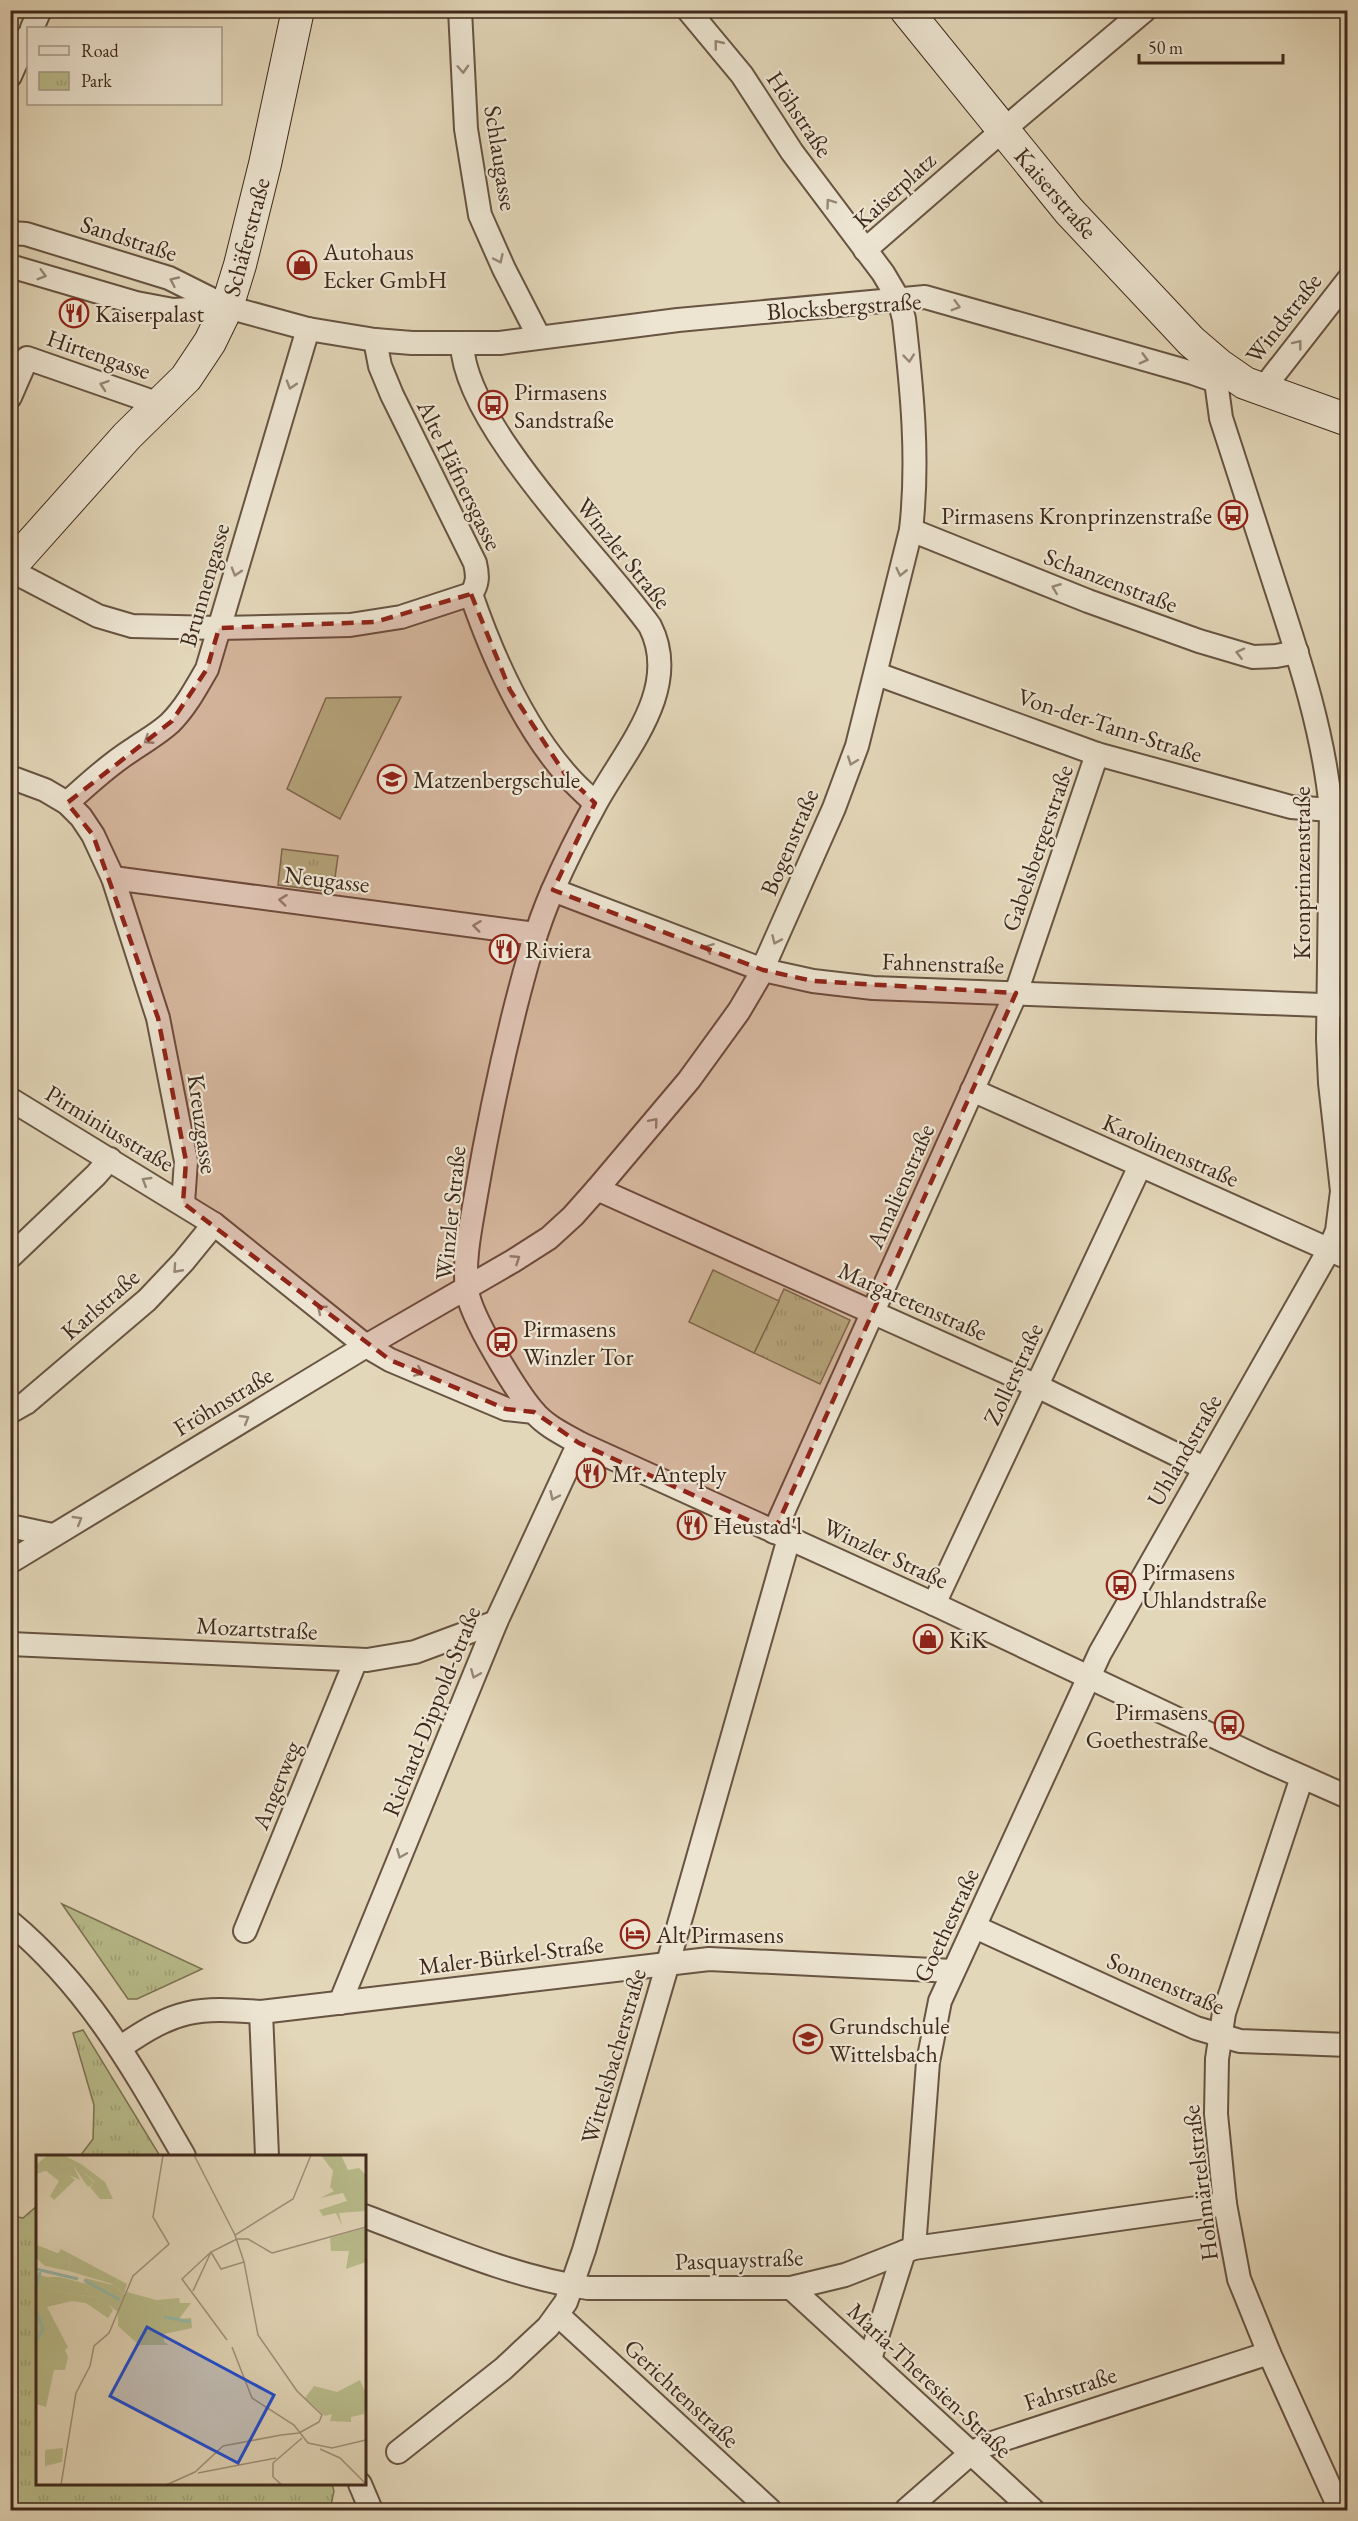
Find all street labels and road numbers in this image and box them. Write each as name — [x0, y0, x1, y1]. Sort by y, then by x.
street label: Höhstraße — [760, 65, 840, 163]
street label: Schlaugasse — [477, 103, 525, 213]
street label: Kaiserstraße — [1008, 141, 1104, 245]
street label: Kaiserplatz — [846, 145, 942, 235]
street label: Schäferstraße — [215, 174, 277, 300]
street label: Sandstraße — [77, 208, 181, 268]
street label: Windstraße — [1238, 266, 1328, 370]
street label: Blocksbergstraße — [766, 285, 922, 327]
street label: Hirtengasse — [43, 322, 155, 386]
street label: Alte Häfnersgasse — [410, 394, 510, 555]
street label: Winzler Straße — [570, 491, 678, 615]
street label: Brunnengasse — [172, 520, 236, 650]
street label: Schanzenstraße — [1040, 540, 1182, 620]
street label: Von-der-Tann-Straße — [1014, 681, 1206, 769]
street label: Gabelsbergerstraße — [994, 761, 1080, 935]
street label: Bogenstraße — [753, 784, 825, 900]
street label: Kronprinzenstraße — [1286, 786, 1317, 960]
street label: Neugasse — [282, 858, 372, 900]
street label: Fahnenstraße — [881, 945, 1005, 981]
street label: Kreuzgasse — [181, 1072, 225, 1176]
street label: Pirminiusstraße — [40, 1077, 180, 1179]
street label: Karolinenstraße — [1098, 1106, 1244, 1194]
street label: Amalienstraße — [858, 1119, 941, 1254]
street label: Winzler Straße — [428, 1144, 472, 1282]
street label: Margaretenstraße — [834, 1254, 992, 1348]
street label: Karlstraße — [54, 1261, 146, 1347]
street label: Zollerstraße — [976, 1318, 1050, 1430]
street label: Fröhnstraße — [167, 1359, 279, 1443]
street label: Uhlandstraße — [1139, 1388, 1229, 1512]
street label: Winzler Straße — [818, 1510, 954, 1596]
street label: Richard-Dippold-Straße — [375, 1601, 487, 1821]
street label: Mozartstraße — [196, 1609, 318, 1647]
street label: Angerweg — [244, 1736, 308, 1835]
street label: Goethestraße — [906, 1863, 986, 1987]
street label: Maler-Bürkel-Straße — [417, 1928, 605, 1982]
street label: Sonnenstraße — [1103, 1944, 1229, 2022]
street label: Wittelsbacherstraße — [573, 1965, 653, 2147]
street label: Hohmärtelstraße — [1175, 2103, 1225, 2263]
street label: Pasquaystraße — [674, 2241, 804, 2277]
street label: Maria-Theresien-Straße — [841, 2296, 1019, 2464]
street label: Gerichtenstraße — [618, 2332, 746, 2454]
street label: Fahrstraße — [1020, 2358, 1120, 2418]

